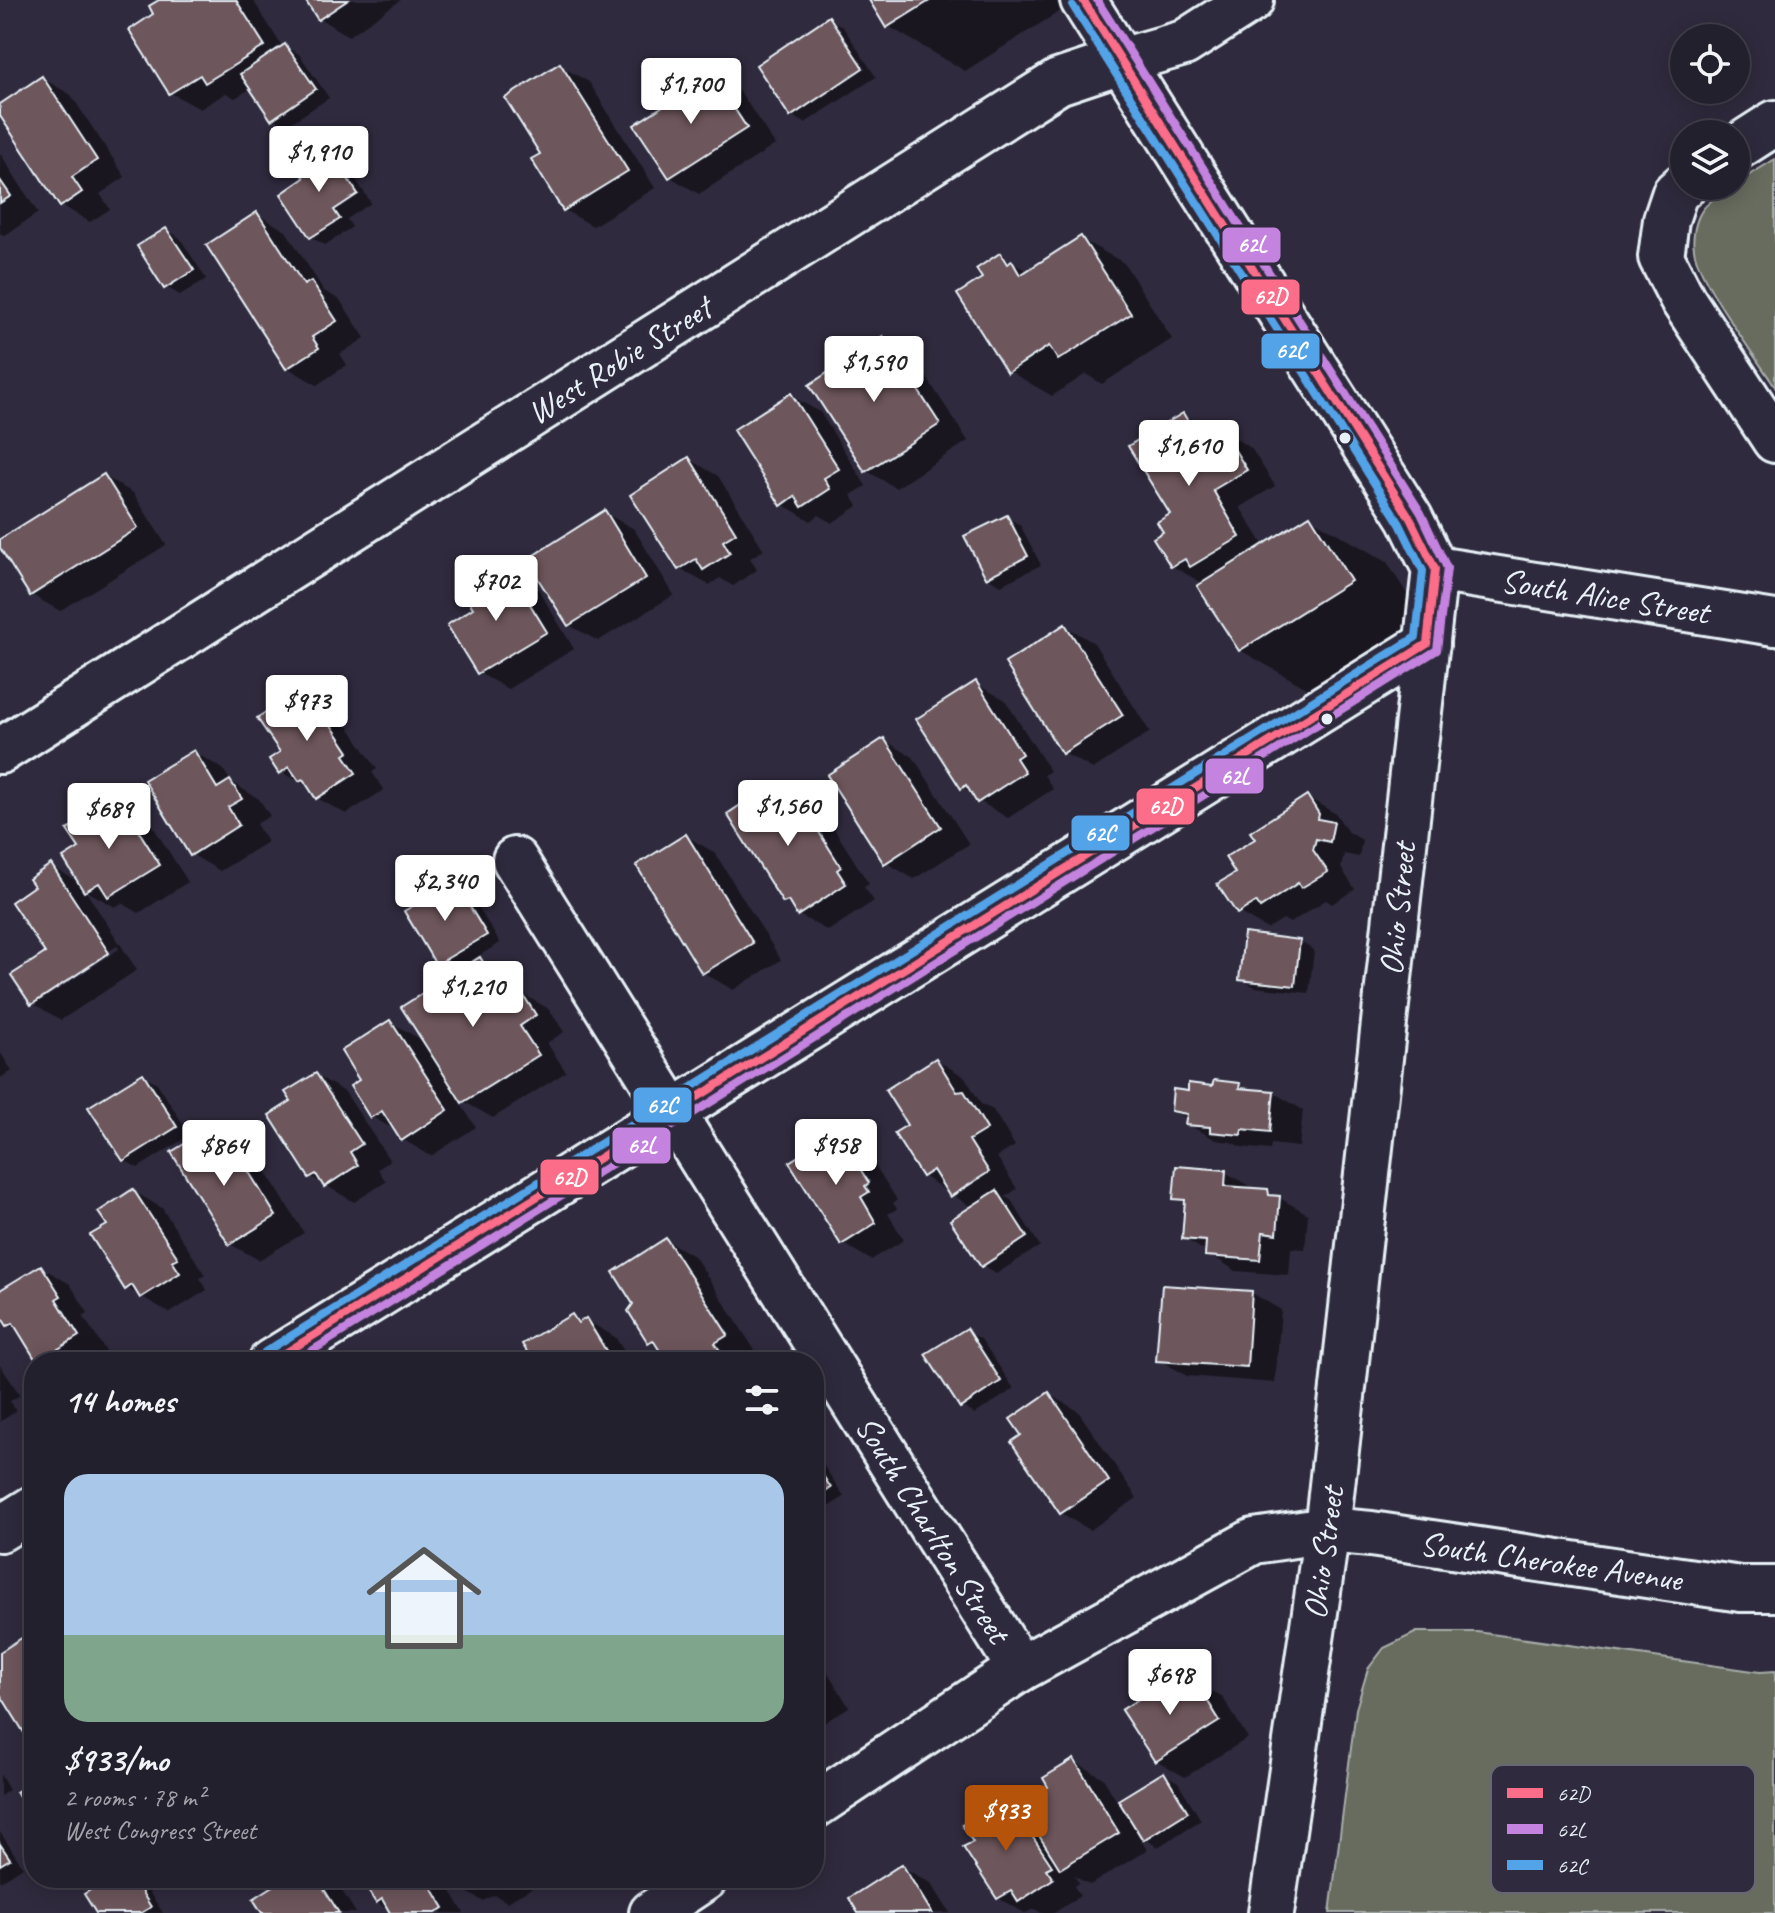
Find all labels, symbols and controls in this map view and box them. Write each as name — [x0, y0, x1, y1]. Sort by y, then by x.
map controls — [1670, 24, 1750, 200]
button: locate — [1670, 24, 1750, 104]
pin: $1,700 — [626, 58, 756, 126]
text: $1,700 — [659, 67, 723, 100]
button: layers — [1670, 120, 1750, 200]
pin: $1,910 — [254, 126, 384, 194]
text: $1,910 — [287, 135, 351, 168]
line badge: 62L — [1221, 226, 1282, 264]
text: 62L — [1237, 231, 1268, 259]
line badge: 62D — [1240, 278, 1301, 316]
text: 62D — [1253, 283, 1290, 311]
street label: West Robie Street — [519, 284, 723, 434]
line badge: 62C — [1260, 332, 1321, 370]
pin: $1,590 — [809, 336, 939, 404]
text: 62C — [1276, 337, 1310, 365]
text: $1,590 — [843, 345, 905, 378]
pin: $1,610 — [1124, 420, 1254, 488]
text: $1,610 — [1157, 429, 1221, 462]
unlabelled marker — [1337, 430, 1353, 446]
pin: $702 — [449, 555, 543, 623]
street label: South Alice Street — [1498, 558, 1716, 634]
text: $702 — [473, 564, 519, 597]
pin: $973 — [260, 675, 354, 743]
text: $973 — [284, 684, 330, 717]
unlabelled marker — [1319, 711, 1335, 727]
line badge: 62L — [1204, 757, 1265, 795]
text: 62L — [1220, 763, 1251, 791]
pin: $1,560 — [723, 780, 853, 848]
pin: $689 — [62, 783, 156, 851]
line badge: 62D — [1135, 787, 1196, 826]
text: $1,560 — [756, 789, 820, 822]
text: $689 — [85, 792, 133, 825]
text: 62D — [1148, 793, 1185, 821]
line badge: 62C — [1070, 814, 1131, 852]
text: 62C — [1085, 820, 1119, 848]
street label: Ohio Street — [1369, 837, 1426, 977]
pin: $2,340 — [380, 855, 510, 923]
text: $2,340 — [413, 864, 477, 897]
pin: $1,210 — [408, 961, 538, 1029]
text: $1,210 — [441, 970, 505, 1003]
line badge: 62C — [632, 1086, 693, 1124]
text: 62C — [647, 1092, 681, 1120]
pin: $958 — [789, 1119, 883, 1187]
pin: $864 — [177, 1120, 271, 1188]
line badge: 62L — [611, 1126, 672, 1165]
text: $958 — [813, 1128, 859, 1161]
text: $864 — [200, 1129, 248, 1162]
text: 62L — [627, 1132, 658, 1160]
line badge: 62D — [539, 1158, 600, 1196]
text: 62D — [552, 1164, 589, 1192]
icon: filters — [740, 1378, 784, 1422]
text: 14 homes — [64, 1379, 175, 1422]
street label: South Charlton Street — [846, 1408, 1022, 1654]
street label: Ohio Street — [1292, 1480, 1354, 1622]
street label: South Cherokee Avenue — [1417, 1521, 1687, 1601]
icon: home — [352, 1526, 496, 1670]
pin: $698 — [1123, 1649, 1217, 1717]
text: $698 — [1146, 1658, 1194, 1691]
text: $933/mo — [64, 1738, 168, 1781]
legend — [1491, 1765, 1755, 1893]
text: 62D — [1557, 1780, 1592, 1808]
text: 2 rooms · 78 m² — [64, 1781, 205, 1814]
pin: $933 — [959, 1785, 1053, 1853]
text: $933 — [983, 1794, 1029, 1827]
text: West Congress Street — [64, 1814, 256, 1847]
text: 62L — [1557, 1816, 1587, 1844]
text: 62C — [1557, 1852, 1590, 1880]

